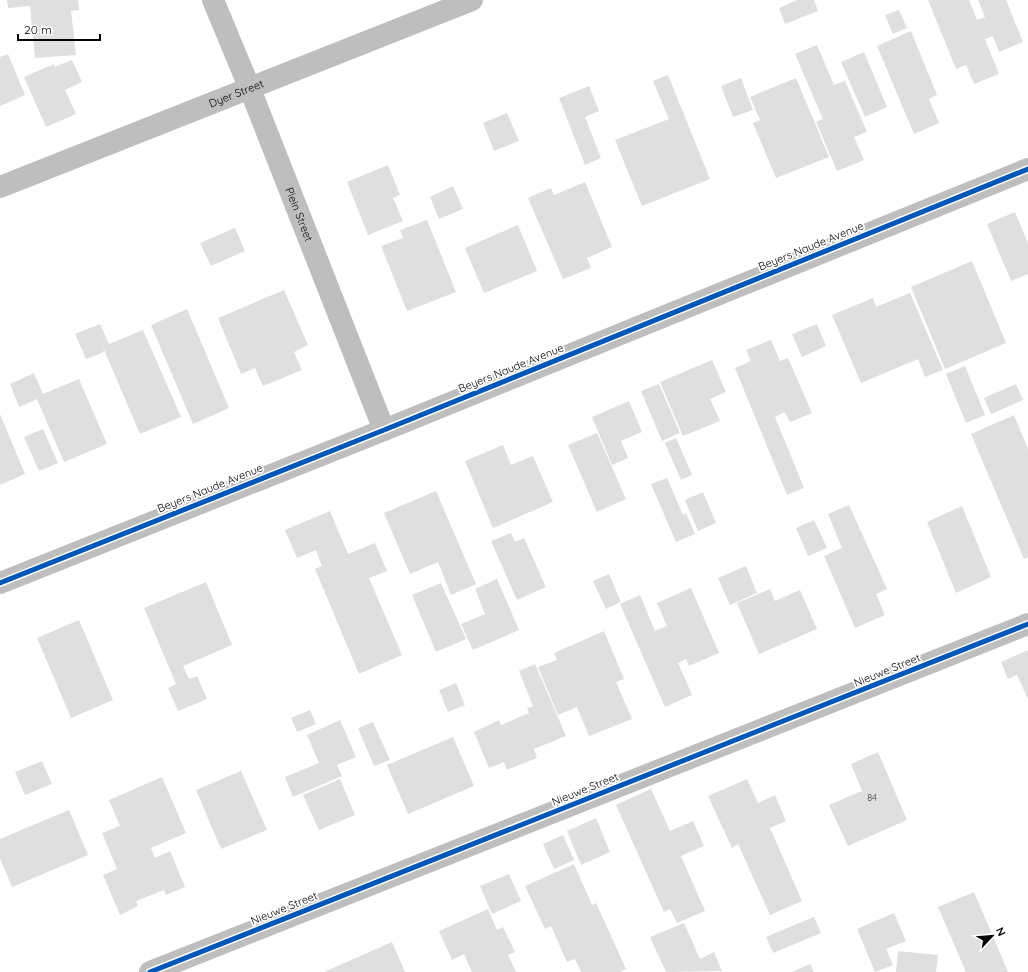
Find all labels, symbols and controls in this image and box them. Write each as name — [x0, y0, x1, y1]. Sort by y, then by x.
scale bar — [18, 16, 100, 42]
text: 20 m — [24, 22, 52, 37]
street label: Dyer Street — [207, 76, 266, 111]
street label: Plein Street — [282, 185, 316, 244]
street label: Beyers Naude Avenue — [756, 218, 866, 274]
street label: Beyers Naude Avenue — [456, 340, 566, 396]
street label: Beyers Naude Avenue — [155, 460, 265, 516]
street label: Nieuwe Street — [852, 650, 923, 690]
street label: Nieuwe Street — [550, 769, 621, 809]
house number: 84 — [867, 792, 877, 803]
street label: Nieuwe Street — [249, 888, 320, 928]
north arrow — [972, 916, 1012, 956]
text: N — [993, 925, 1009, 938]

